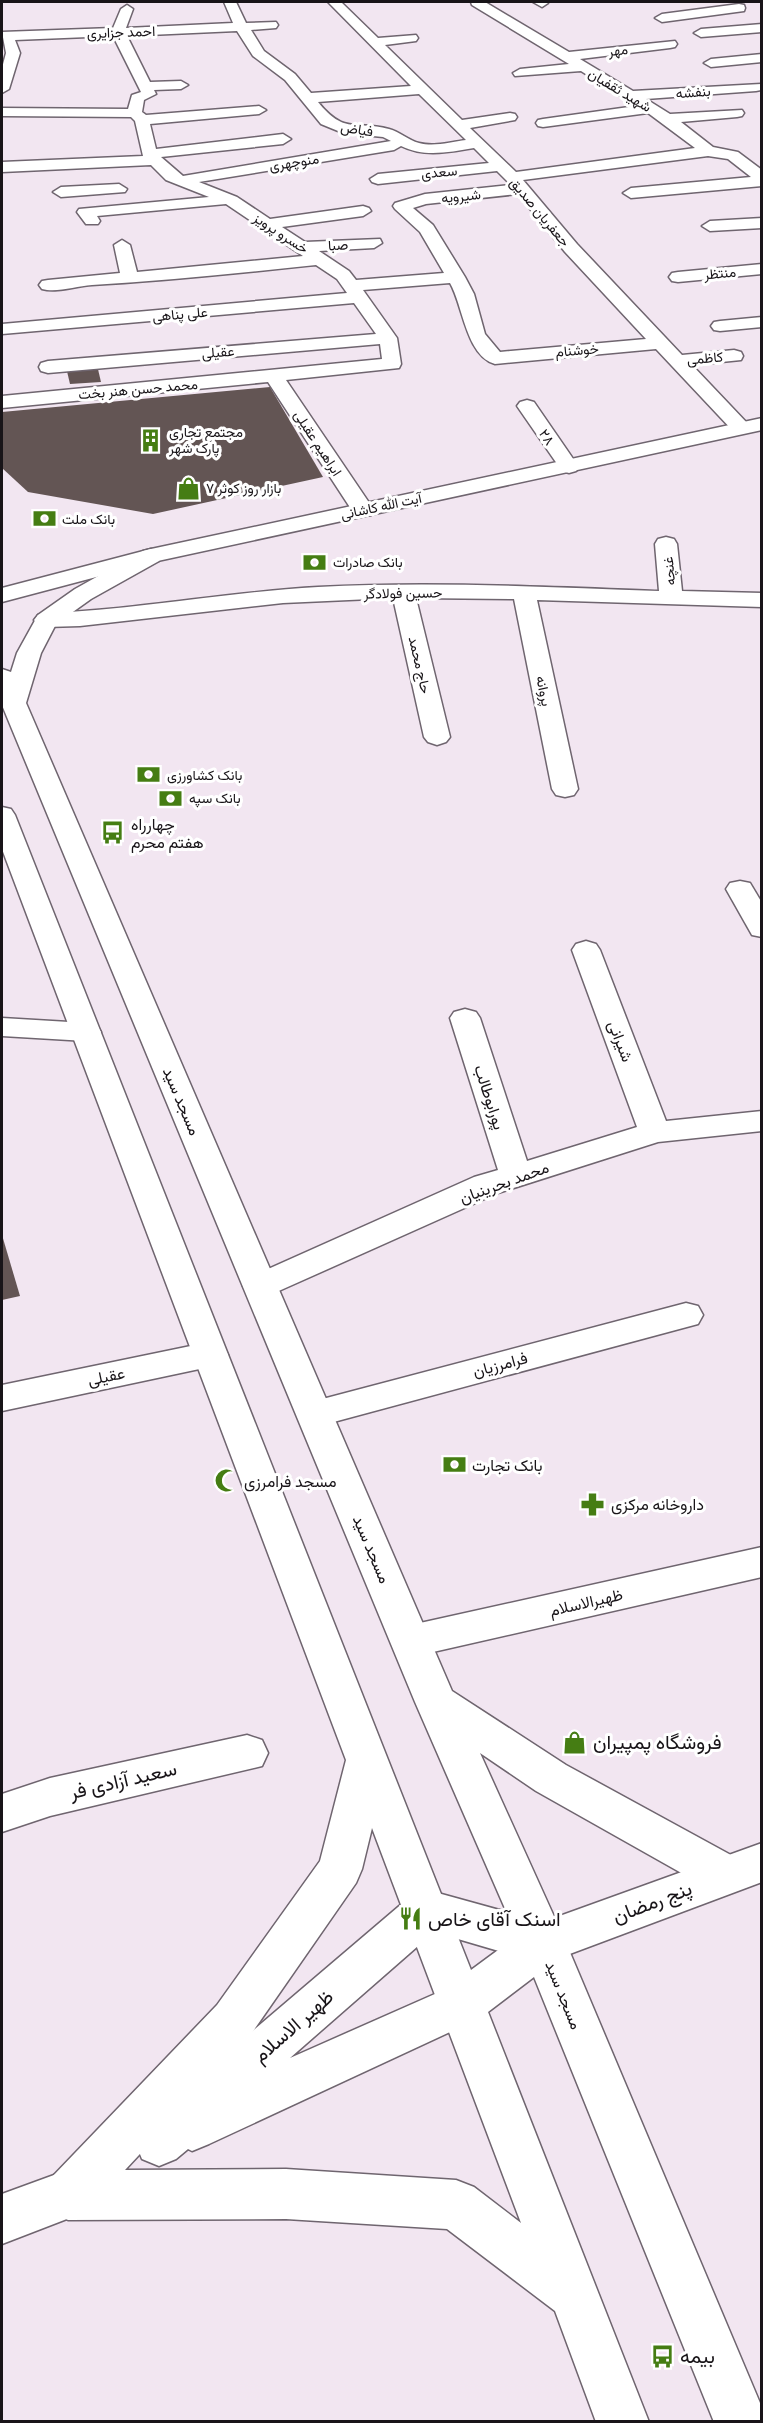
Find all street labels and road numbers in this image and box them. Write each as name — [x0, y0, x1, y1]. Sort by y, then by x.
street label: احمد جزایری — [86, 23, 156, 42]
street label: مهر — [606, 41, 629, 60]
street label: شهید ثقفیان — [585, 65, 654, 116]
street label: بنفشه — [675, 83, 711, 102]
street label: فیاض — [339, 119, 374, 140]
street label: منوچهری — [268, 150, 320, 176]
street label: سعدی — [420, 162, 458, 183]
street label: جعفریان صدیق — [506, 174, 573, 250]
street label: شیرویه — [440, 186, 482, 207]
street label: خسرو پرویز — [249, 209, 312, 258]
street label: صبا — [327, 236, 349, 255]
street label: منتظر — [702, 264, 737, 283]
street label: علی پناهی — [152, 304, 209, 326]
street label: خوشنام — [555, 340, 599, 361]
street label: عقیلی — [201, 343, 235, 362]
street label: کاظمی — [686, 348, 724, 369]
street label: محمد حسن هنر بخت — [78, 376, 199, 403]
street label: ابراهیم عقیلی — [290, 407, 345, 479]
street label: ۲۸ — [536, 426, 558, 448]
street label: آیت الله کاشانی — [339, 489, 425, 523]
street label: غنچه — [660, 556, 680, 586]
street label: حسین فولادگر — [362, 584, 443, 603]
street label: حاج محمد — [403, 635, 434, 696]
street label: پروانه — [531, 674, 555, 708]
street label: شیرانی — [603, 1018, 637, 1065]
street label: پورابوطالب — [468, 1062, 509, 1133]
street label: مسجد سید — [159, 1064, 204, 1138]
street label: محمد بحرینیان — [457, 1158, 552, 1208]
street label: فرامرزیان — [471, 1348, 530, 1382]
street label: عقیلی — [86, 1363, 127, 1391]
street label: مسجد سید — [349, 1512, 394, 1586]
street label: ظهیرالاسلام — [548, 1585, 625, 1621]
street label: سعید آزادی فر — [66, 1756, 179, 1805]
street label: پنج رمضان — [609, 1876, 696, 1930]
street label: مسجد سید — [541, 1958, 586, 2032]
street label: ظهیر الاسلام — [248, 1984, 339, 2068]

